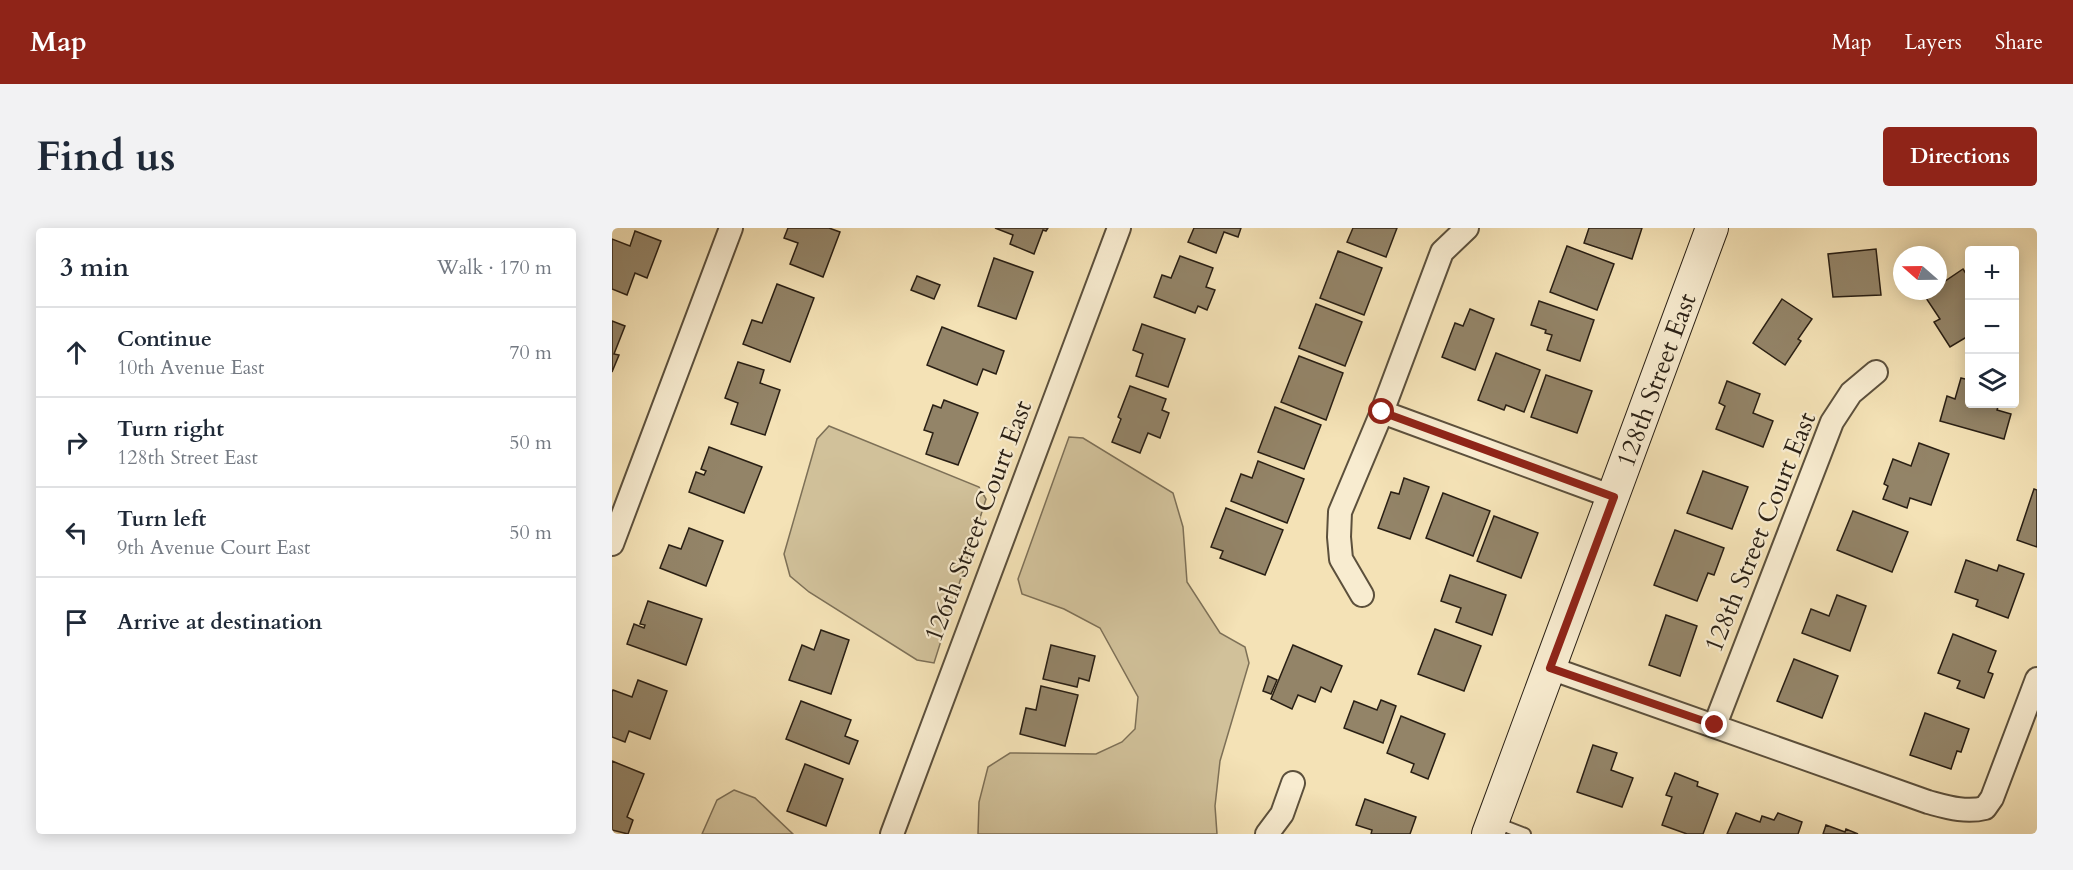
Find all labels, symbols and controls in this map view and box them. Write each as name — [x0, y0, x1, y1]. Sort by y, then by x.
text: Map — [30, 23, 87, 61]
text: Map — [1832, 28, 1872, 57]
text: Layers — [1905, 28, 1962, 57]
text: Share — [1995, 28, 2043, 57]
button: Directions — [1883, 127, 2037, 186]
text: Find us — [36, 128, 176, 185]
north arrow — [1893, 246, 1947, 300]
map controls — [1965, 246, 2019, 408]
button: + — [1965, 246, 2019, 300]
text: 3 min — [60, 250, 129, 285]
text: Walk · 170 m — [437, 254, 552, 281]
street label: 128th Street East — [1608, 288, 1704, 472]
button: − — [1965, 300, 2019, 354]
text: Continue — [117, 324, 212, 354]
icon: ahead — [60, 336, 93, 369]
text: 70 m — [509, 339, 552, 366]
text: 10th Avenue East — [117, 354, 264, 381]
button: layers — [1965, 354, 2019, 408]
street label: 126th Street Court East — [916, 395, 1040, 647]
route start — [1368, 398, 1394, 424]
street label: 128th Street Court East — [1696, 407, 1824, 657]
text: Turn right — [117, 414, 224, 444]
icon: right — [60, 426, 93, 459]
text: 50 m — [509, 429, 552, 456]
text: 128th Street East — [117, 444, 258, 471]
text: Turn left — [117, 504, 206, 534]
icon: left — [60, 516, 93, 549]
text: 50 m — [509, 519, 552, 546]
text: 9th Avenue Court East — [117, 534, 310, 561]
icon: arrive — [60, 606, 93, 639]
text: Arrive at destination — [117, 607, 322, 637]
route end — [1701, 711, 1727, 737]

